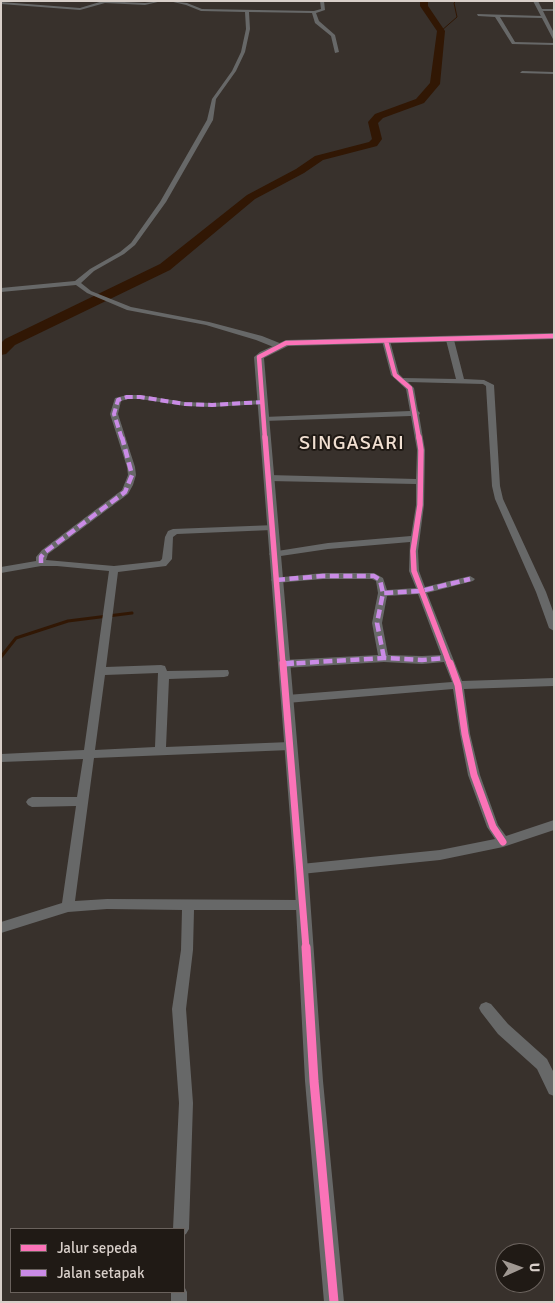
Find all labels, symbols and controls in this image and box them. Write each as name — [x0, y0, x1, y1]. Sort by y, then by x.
district label: SINGASARI — [298, 432, 406, 456]
legend — [10, 1228, 185, 1293]
text: Jalur sepeda — [57, 1239, 137, 1257]
north arrow — [495, 1243, 545, 1293]
text: U — [526, 1262, 543, 1273]
text: Jalan setapak — [57, 1264, 144, 1282]

